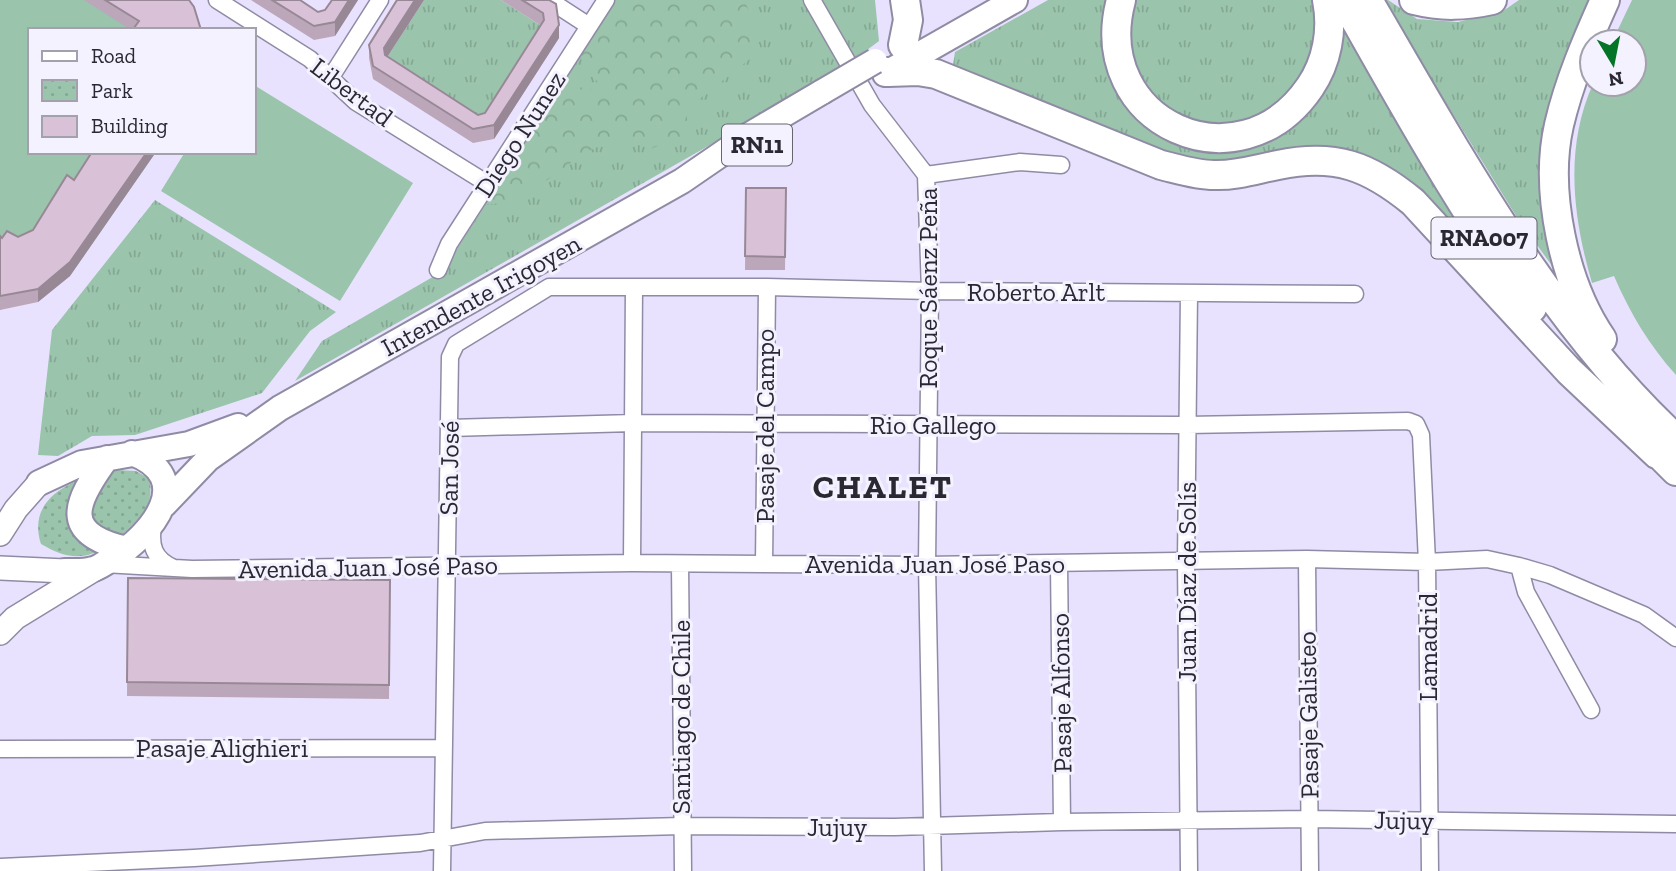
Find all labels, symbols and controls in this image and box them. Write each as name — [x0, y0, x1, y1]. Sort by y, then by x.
legend — [28, 28, 256, 154]
north arrow — [1578, 28, 1648, 98]
text: Road — [91, 43, 137, 68]
street label: Libertad — [304, 51, 400, 133]
street label: Diego Nunez — [467, 65, 573, 203]
text: N — [1607, 67, 1625, 92]
text: Park — [91, 78, 133, 103]
text: Building — [91, 113, 168, 138]
road number: RN11 — [722, 125, 792, 166]
street label: Roque Sáenz Peña — [912, 187, 944, 389]
road number: RNA007 — [1432, 218, 1536, 258]
street label: Intendente Irigoyen — [376, 227, 586, 363]
street label: Roberto Arlt — [967, 276, 1106, 308]
street label: Pasaje del Campo — [749, 329, 781, 523]
street label: Rio Gallego — [870, 409, 996, 441]
street label: San José — [432, 420, 466, 516]
district label: CHALET — [813, 467, 953, 506]
street label: Juan Díaz de Solís — [1171, 482, 1203, 682]
street label: Avenida Juan José Paso — [805, 548, 1065, 580]
street label: Avenida Juan José Paso — [238, 549, 498, 585]
street label: Lamadrid — [1412, 593, 1444, 701]
street label: Pasaje Alfonso — [1044, 613, 1078, 773]
street label: Santiago de Chile — [665, 620, 697, 814]
street label: Pasaje Galisteo — [1291, 631, 1325, 799]
street label: Pasaje Alighieri — [136, 732, 308, 764]
street label: Jujuy — [1374, 803, 1435, 837]
street label: Jujuy — [807, 811, 868, 843]

